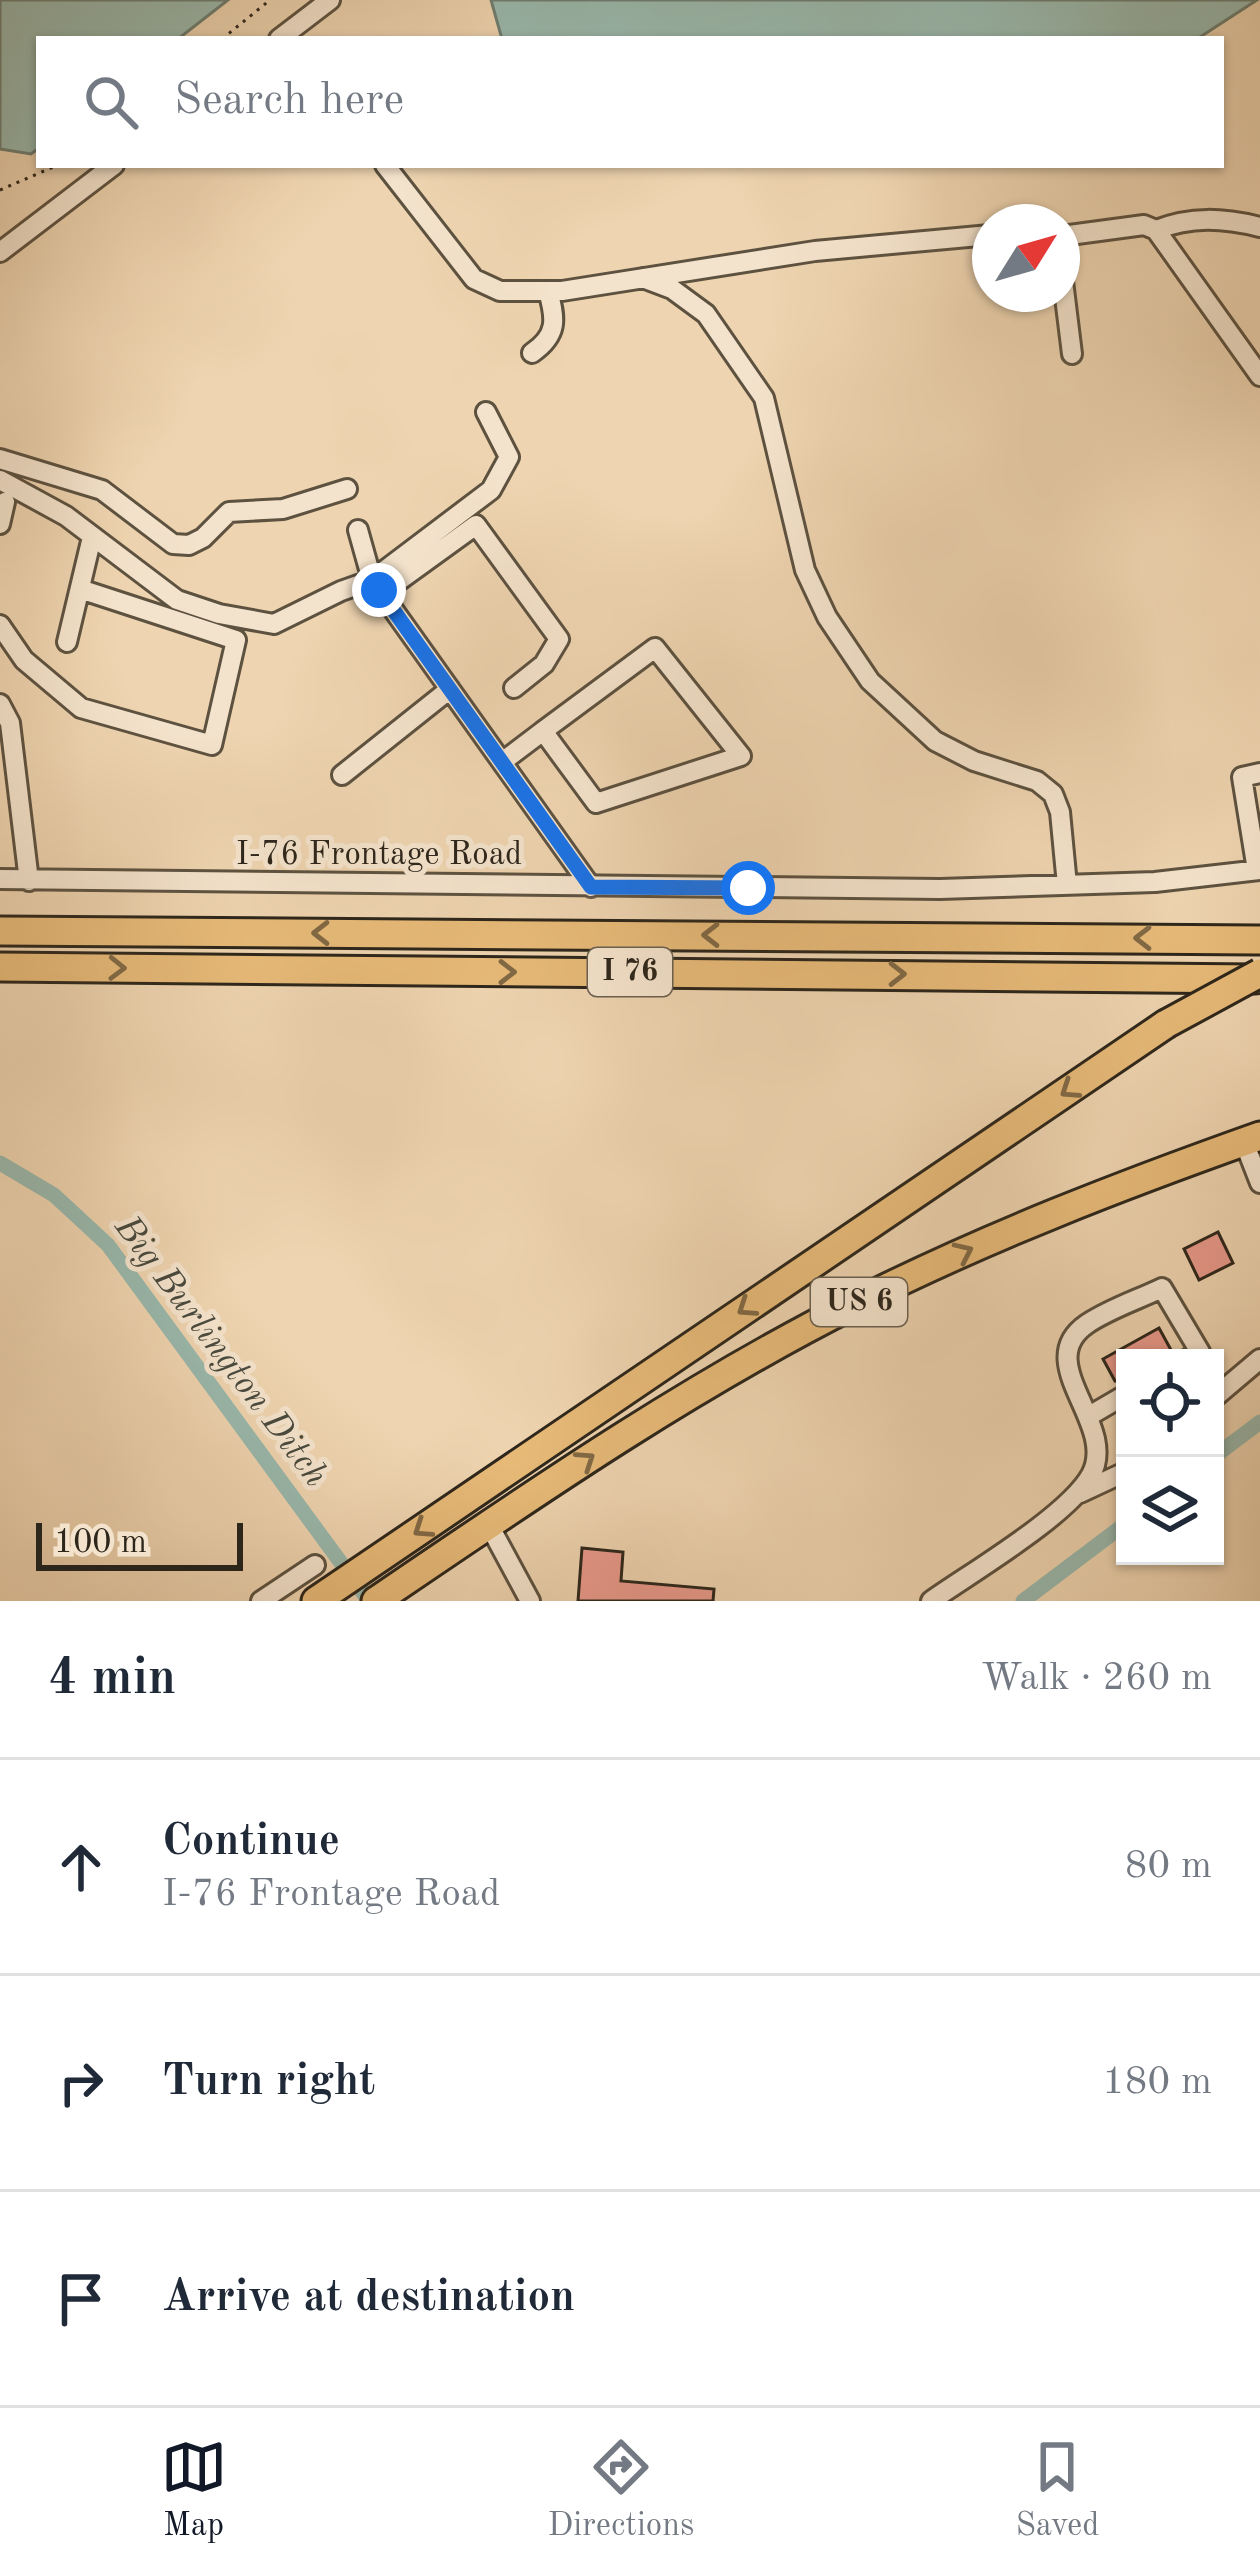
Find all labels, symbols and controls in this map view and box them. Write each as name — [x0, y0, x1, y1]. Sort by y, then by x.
search box — [36, 36, 1224, 168]
icon: search — [78, 69, 144, 135]
text: Search here — [174, 79, 404, 124]
north arrow — [972, 204, 1080, 312]
route end — [352, 563, 406, 617]
street label: I-76 Frontage Road — [236, 839, 522, 872]
route start — [721, 861, 775, 915]
one-way arrow — [311, 920, 329, 946]
one-way arrow — [701, 922, 719, 948]
one-way arrow — [1133, 925, 1151, 951]
road number: I 76 — [588, 948, 672, 996]
one-way arrow — [109, 955, 127, 981]
one-way arrow — [498, 958, 517, 984]
one-way arrow — [889, 961, 907, 987]
one-way arrow — [1061, 1076, 1083, 1098]
water label: Big Burlington Ditch — [106, 1209, 333, 1494]
one-way arrow — [952, 1243, 973, 1266]
road number: US 6 — [811, 1278, 907, 1326]
one-way arrow — [738, 1294, 760, 1316]
map controls — [1116, 1349, 1224, 1565]
button: locate — [1116, 1349, 1224, 1457]
one-way arrow — [572, 1452, 594, 1474]
button: layers — [1116, 1457, 1224, 1565]
one-way arrow — [414, 1515, 436, 1537]
scale bar — [36, 1517, 243, 1570]
text: 100 m — [54, 1527, 147, 1560]
text: 4 min — [48, 1654, 176, 1705]
text: Walk · 260 m — [981, 1659, 1212, 1698]
text: Continue — [162, 1820, 340, 1865]
icon: ahead — [48, 1834, 114, 1900]
text: 80 m — [1125, 1847, 1212, 1886]
text: I-76 Frontage Road — [162, 1875, 500, 1914]
icon: right — [48, 2050, 114, 2116]
text: Turn right — [162, 2060, 375, 2105]
text: 180 m — [1102, 2063, 1212, 2102]
icon: arrive — [48, 2266, 114, 2332]
text: Arrive at destination — [162, 2276, 575, 2321]
tab: Map — [161, 2434, 227, 2547]
tab: Directions — [548, 2434, 694, 2547]
tab: Saved — [1015, 2434, 1099, 2547]

